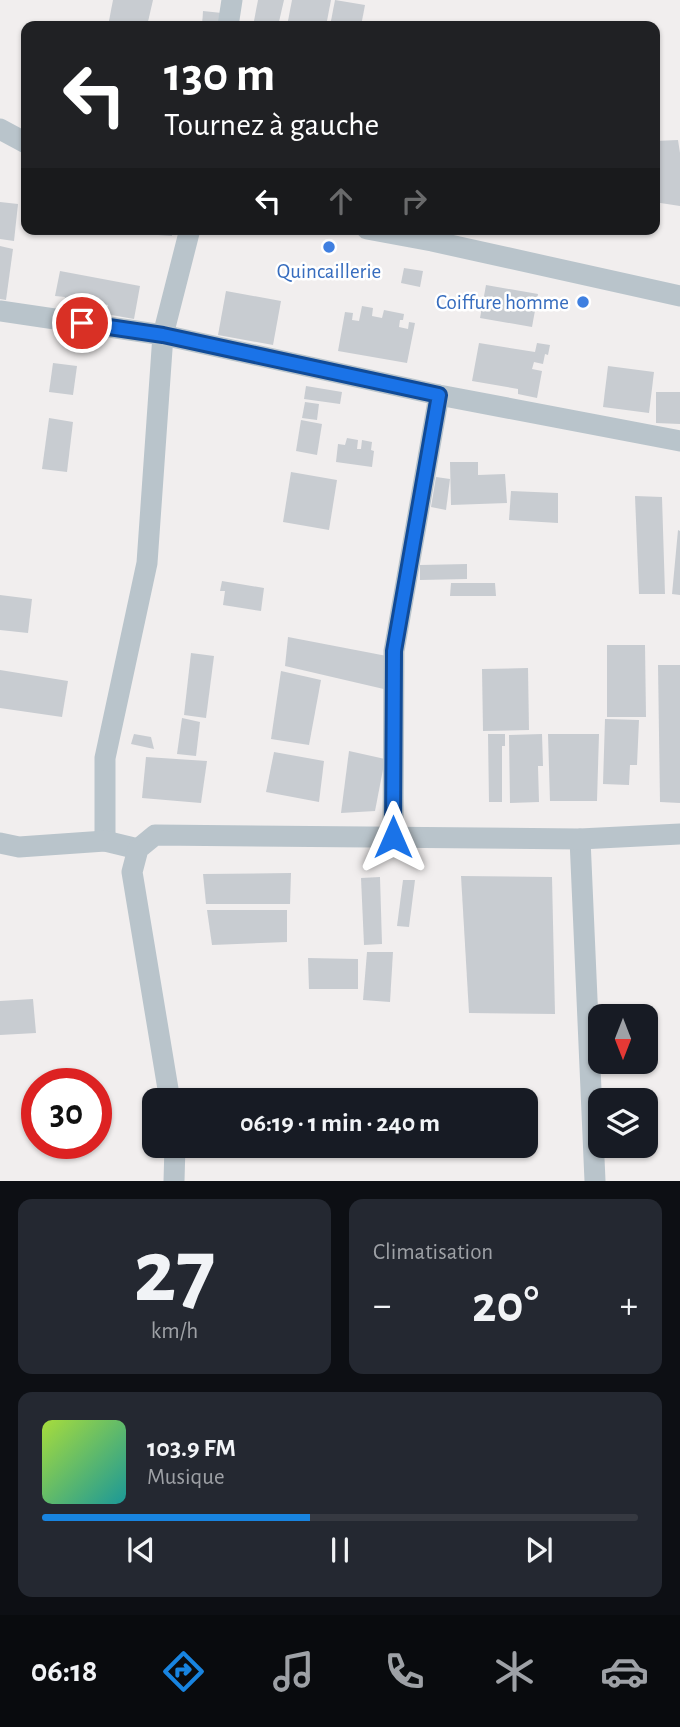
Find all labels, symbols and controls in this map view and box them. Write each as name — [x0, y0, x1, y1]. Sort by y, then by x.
icon: left — [49, 49, 140, 140]
text: 130 m — [164, 51, 275, 100]
text: Tournez à gauche — [164, 109, 379, 141]
icon: left — [249, 182, 287, 220]
icon: ahead — [322, 182, 360, 220]
icon: right — [395, 182, 433, 220]
marker: Quincaillerie — [321, 239, 337, 255]
place label: Quincaillerie — [277, 261, 381, 282]
place label: Coiffure homme — [436, 292, 569, 313]
pin — [52, 293, 112, 353]
marker: Coiffure homme — [575, 294, 591, 310]
icon: arrive — [63, 304, 101, 342]
position arrow — [356, 800, 430, 874]
north arrow — [588, 1004, 658, 1074]
map controls — [588, 1004, 658, 1158]
speed limit sign: 30 — [21, 1068, 112, 1159]
button: layers — [588, 1088, 658, 1158]
text: 06:19 · 1 min · 240 m — [240, 1110, 440, 1136]
text: 27 — [133, 1227, 216, 1318]
text: Climatisation — [373, 1241, 493, 1264]
text: 20° — [472, 1279, 539, 1331]
text: − — [373, 1287, 391, 1325]
text: + — [620, 1287, 638, 1325]
text: km/h — [151, 1320, 198, 1343]
text: 103.9 FM — [147, 1435, 236, 1461]
text: Musique — [147, 1466, 225, 1489]
icon: previous — [122, 1531, 160, 1569]
icon: pause — [321, 1531, 359, 1569]
icon: next — [520, 1531, 558, 1569]
icon: directions — [159, 1647, 208, 1696]
icon: music — [269, 1647, 318, 1696]
icon: phone — [380, 1647, 429, 1696]
icon: climate — [490, 1647, 539, 1696]
icon: car — [600, 1647, 649, 1696]
text: 06:18 — [31, 1655, 97, 1687]

